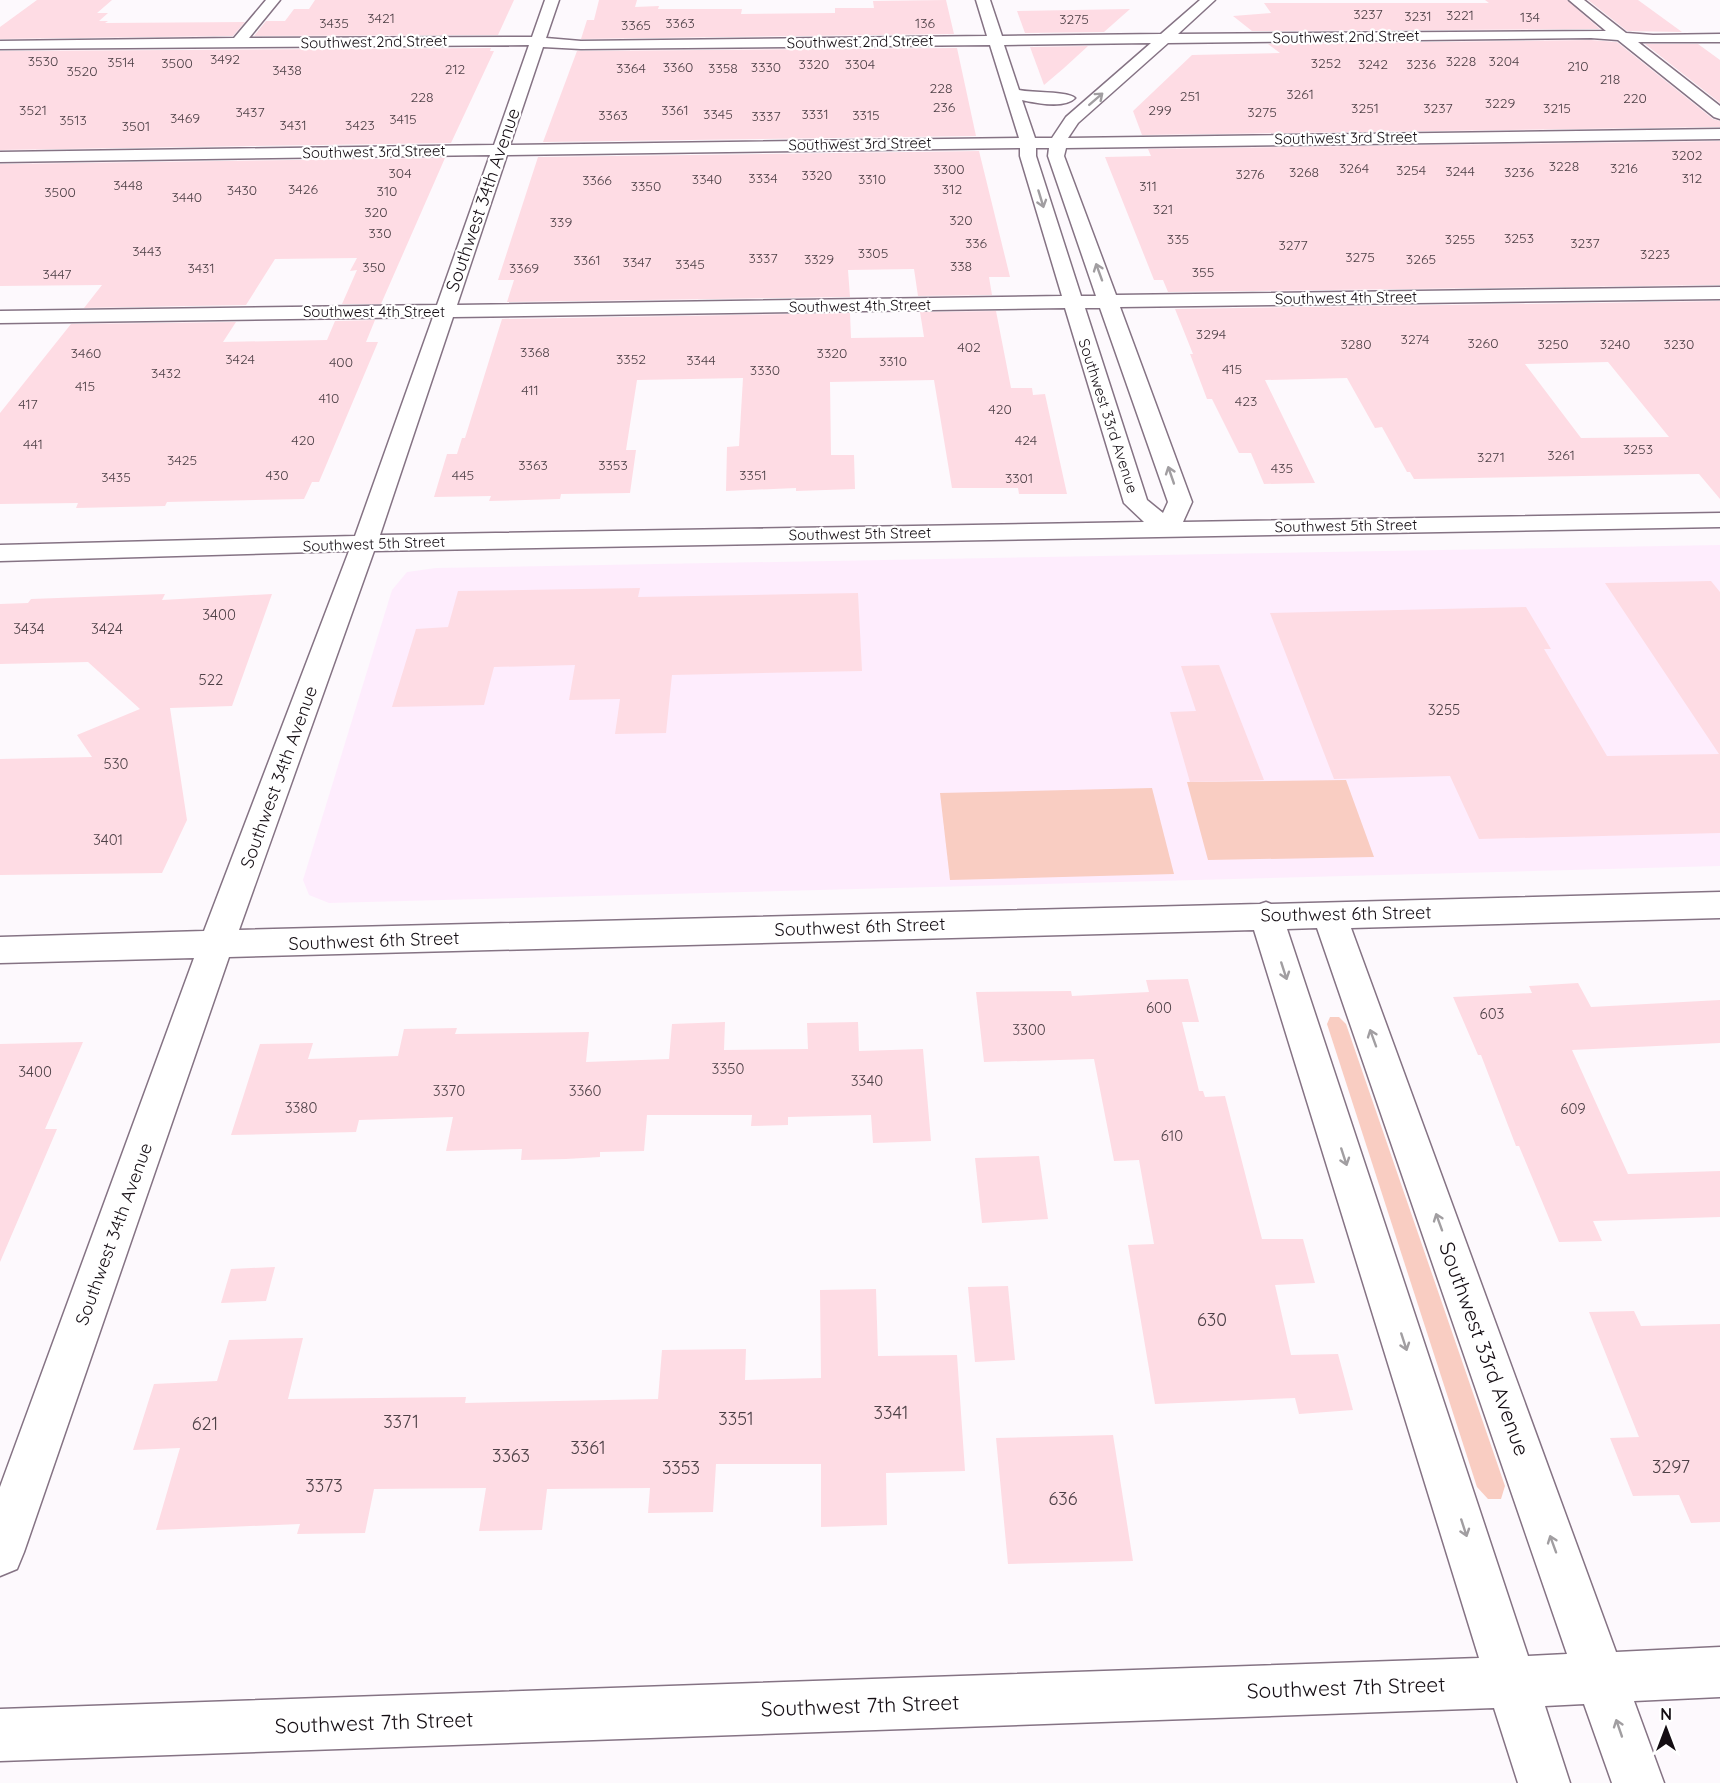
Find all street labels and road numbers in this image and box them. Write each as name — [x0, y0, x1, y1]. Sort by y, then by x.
street label: Southwest 2nd Street — [1272, 26, 1420, 47]
street label: Southwest 2nd Street — [300, 31, 448, 52]
street label: Southwest 2nd Street — [786, 31, 934, 52]
street label: Southwest 34th Avenue — [440, 105, 525, 295]
street label: Southwest 3rd Street — [1274, 127, 1418, 148]
street label: Southwest 3rd Street — [788, 133, 932, 154]
street label: Southwest 3rd Street — [302, 141, 446, 162]
street label: Southwest 4th Street — [1275, 287, 1417, 308]
street label: Southwest 4th Street — [789, 295, 931, 316]
street label: Southwest 4th Street — [303, 302, 445, 321]
street label: Southwest 33rd Avenue — [1075, 336, 1142, 495]
street label: Southwest 5th Street — [1275, 515, 1417, 536]
street label: Southwest 5th Street — [789, 523, 931, 544]
street label: Southwest 5th Street — [302, 532, 446, 555]
street label: Southwest 34th Avenue — [235, 682, 322, 871]
street label: Southwest 6th Street — [1260, 901, 1432, 926]
street label: Southwest 6th Street — [774, 912, 946, 941]
street label: Southwest 6th Street — [288, 926, 460, 955]
street label: Southwest 34th Avenue — [70, 1139, 157, 1328]
street label: Southwest 33rd Avenue — [1434, 1238, 1536, 1459]
street label: Southwest 7th Street — [1246, 1671, 1446, 1703]
street label: Southwest 7th Street — [760, 1689, 960, 1721]
street label: Southwest 7th Street — [274, 1706, 474, 1738]

